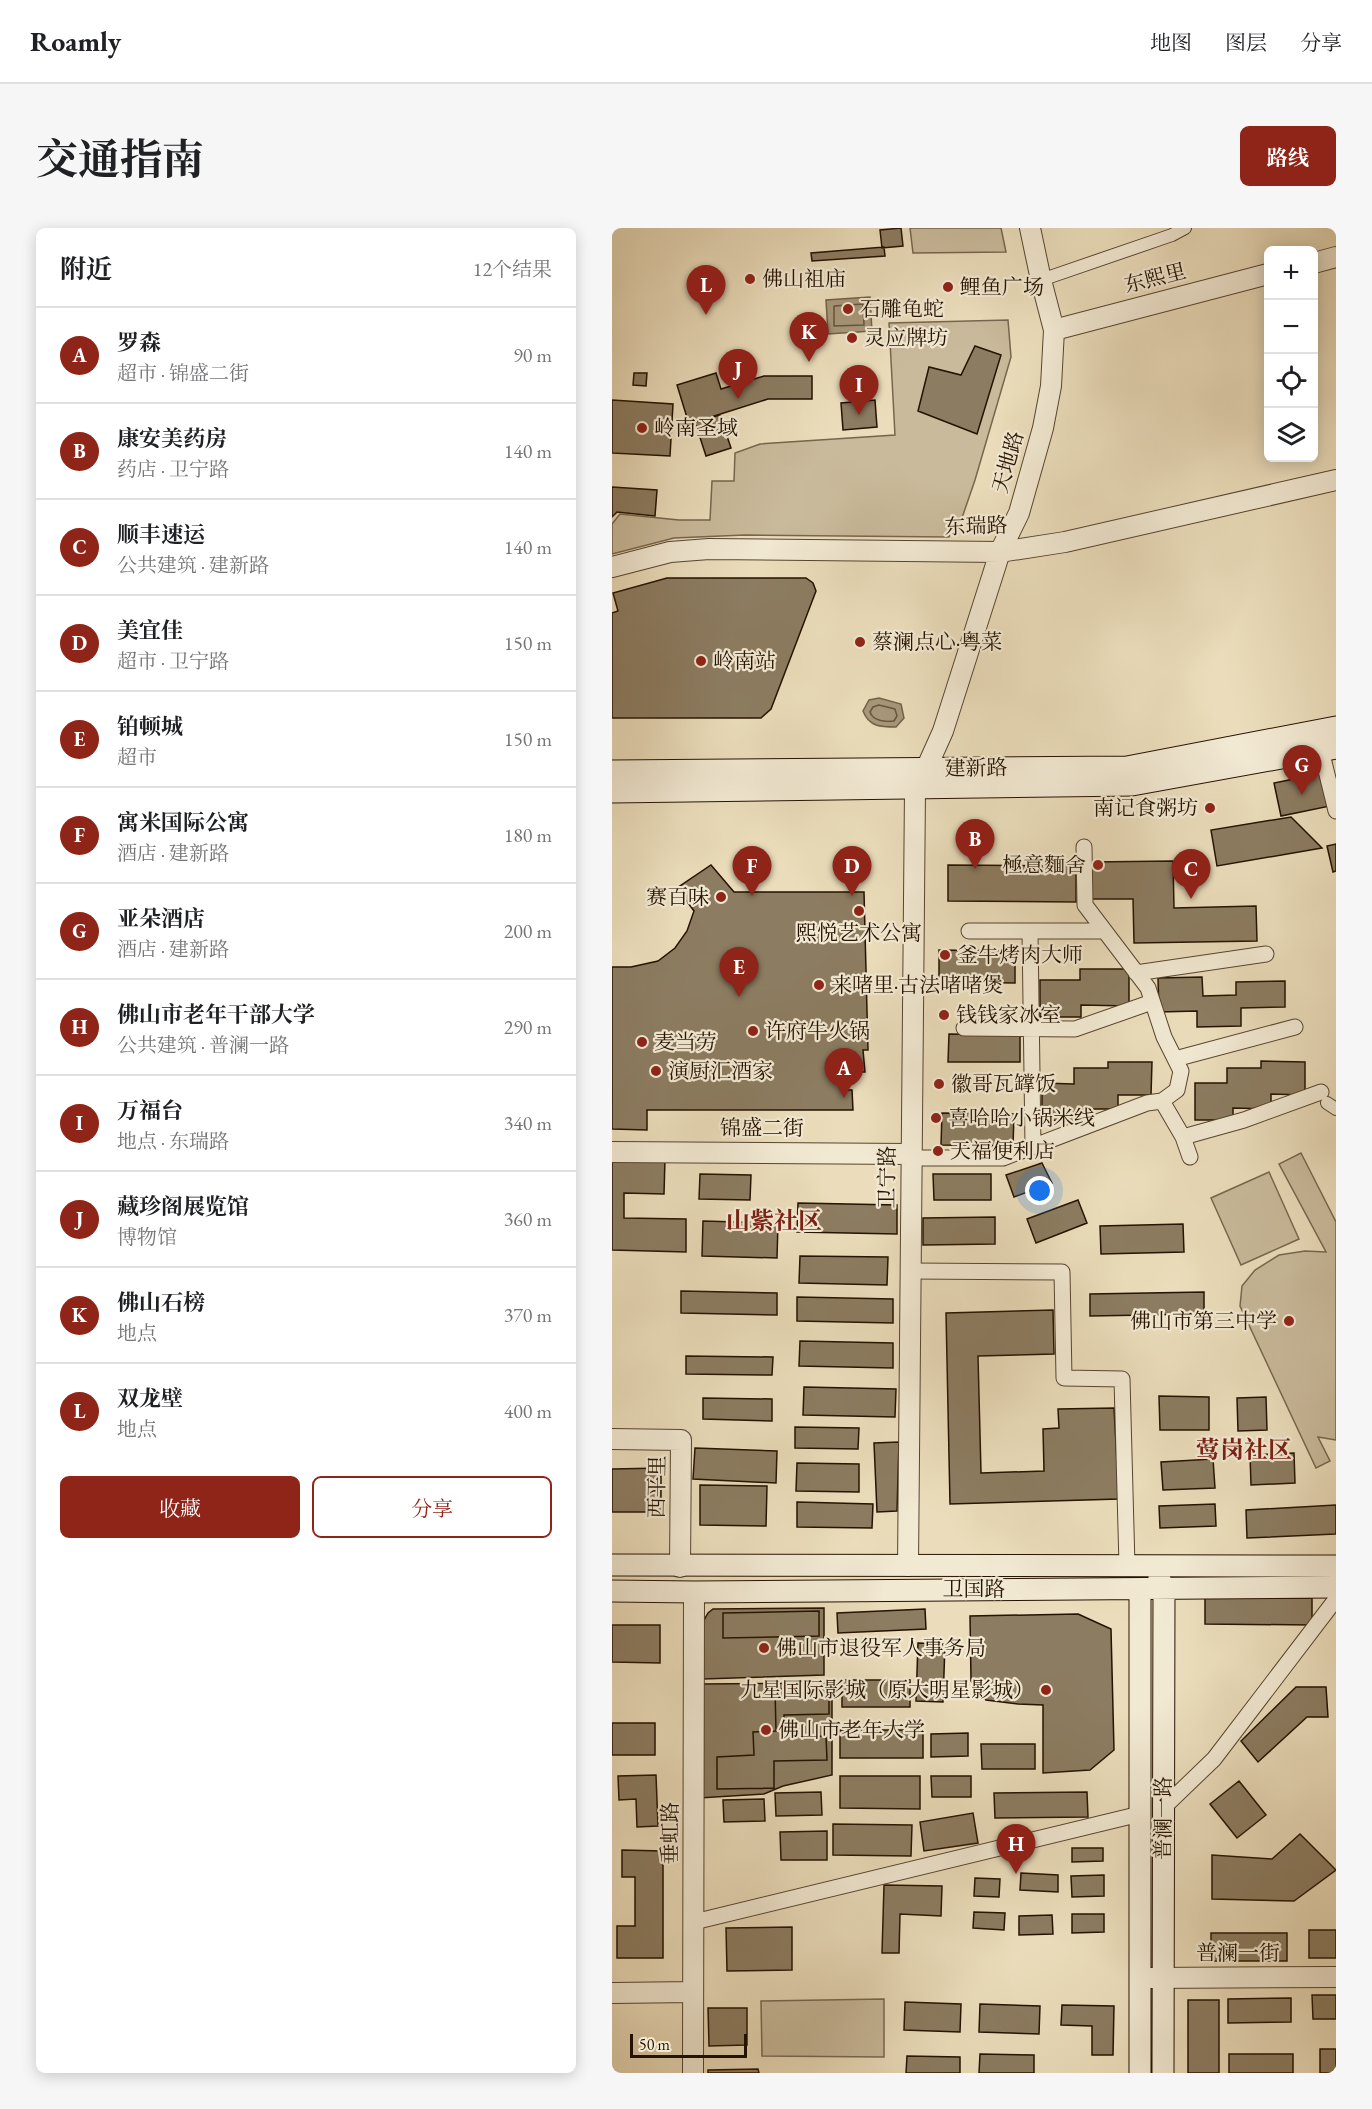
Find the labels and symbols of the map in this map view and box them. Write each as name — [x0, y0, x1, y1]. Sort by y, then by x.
street label: 东熙里 — [1121, 257, 1189, 298]
place label: 佛山祖庙 — [762, 265, 846, 292]
pin: L — [686, 266, 725, 315]
marker: 佛山祖庙 — [743, 272, 757, 286]
place label: 鲤鱼广场 — [960, 273, 1044, 300]
marker: 鲤鱼广场 — [941, 280, 955, 294]
place label: 石雕龟蛇 — [860, 295, 944, 322]
marker: 石雕龟蛇 — [841, 302, 855, 316]
pin: K — [790, 312, 828, 362]
place label: 灵应牌坊 — [864, 324, 948, 351]
marker: 灵应牌坊 — [845, 331, 859, 345]
pin: J — [718, 350, 758, 399]
pin: I — [840, 366, 878, 415]
place label: 岭南圣域 — [654, 414, 738, 441]
marker: 岭南圣域 — [635, 421, 649, 435]
street label: 天地路 — [986, 428, 1029, 496]
street label: 东瑞路 — [944, 511, 1008, 540]
place label: 蔡澜点心·粤菜 — [872, 628, 1002, 655]
marker: 蔡澜点心·粤菜 — [853, 635, 867, 649]
place label: 岭南站 — [713, 647, 776, 674]
marker: 岭南站 — [694, 654, 708, 668]
pin: G — [1282, 746, 1322, 795]
street label: 建新路 — [944, 753, 1008, 782]
place label: 南记食粥坊 — [1093, 794, 1198, 821]
marker: 南记食粥坊 — [1203, 801, 1217, 815]
pin: B — [956, 820, 994, 869]
pin: F — [732, 846, 772, 896]
pin: D — [832, 846, 872, 896]
pin: C — [1172, 850, 1210, 899]
place label: 極意麵舍 — [1002, 851, 1086, 878]
marker: 極意麵舍 — [1091, 858, 1105, 872]
place label: 赛百味 — [646, 883, 709, 910]
marker: 赛百味 — [714, 890, 728, 904]
marker: 熙悦艺术公寓 — [852, 904, 866, 918]
place label: 熙悦艺术公寓 — [796, 919, 922, 946]
place label: 釜牛烤肉大师 — [957, 941, 1083, 968]
pin: E — [720, 948, 758, 997]
marker: 釜牛烤肉大师 — [938, 948, 952, 962]
place label: 来啫里·古法啫啫煲 — [831, 971, 1003, 998]
marker: 来啫里·古法啫啫煲 — [812, 978, 826, 992]
place label: 钱钱家冰室 — [956, 1001, 1061, 1028]
marker: 钱钱家冰室 — [937, 1008, 951, 1022]
place label: 许府牛火锅 — [765, 1017, 870, 1044]
marker: 许府牛火锅 — [746, 1024, 760, 1038]
place label: 麦当劳 — [654, 1028, 717, 1055]
marker: 麦当劳 — [635, 1035, 649, 1049]
pin: A — [824, 1048, 864, 1098]
place label: 演厨汇酒家 — [668, 1057, 773, 1084]
marker: 演厨汇酒家 — [649, 1064, 663, 1078]
place label: 徽哥瓦罉饭 — [951, 1070, 1056, 1097]
marker: 徽哥瓦罉饭 — [932, 1077, 946, 1091]
place label: 喜哈哈小锅米线 — [948, 1104, 1095, 1131]
marker: 喜哈哈小锅米线 — [929, 1111, 943, 1125]
street label: 锦盛二街 — [720, 1114, 804, 1141]
place label: 天福便利店 — [950, 1137, 1055, 1164]
marker: 天福便利店 — [931, 1144, 945, 1158]
street label: 卫宁路 — [873, 1146, 900, 1209]
your location — [1025, 1176, 1054, 1205]
district label: 山紫社区 — [726, 1205, 822, 1236]
place label: 佛山市第三中学 — [1130, 1307, 1277, 1334]
marker: 佛山市第三中学 — [1282, 1314, 1296, 1328]
district label: 莺岗社区 — [1196, 1434, 1292, 1465]
street label: 西平里 — [642, 1455, 671, 1519]
street label: 卫国路 — [943, 1575, 1006, 1602]
place label: 佛山市退役军人事务局 — [776, 1634, 986, 1661]
marker: 佛山市退役军人事务局 — [757, 1641, 771, 1655]
place label: 九星国际影城（原大明星影城） — [740, 1676, 1034, 1703]
marker: 九星国际影城（原大明星影城） — [1039, 1683, 1053, 1697]
place label: 佛山市老年大学 — [778, 1716, 925, 1743]
marker: 佛山市老年大学 — [759, 1723, 773, 1737]
street label: 普澜一路 — [1149, 1776, 1176, 1860]
street label: 垂虹路 — [656, 1802, 683, 1865]
pin: H — [996, 1824, 1036, 1874]
street label: 普澜一街 — [1196, 1939, 1280, 1966]
scale bar — [630, 2031, 747, 2058]

